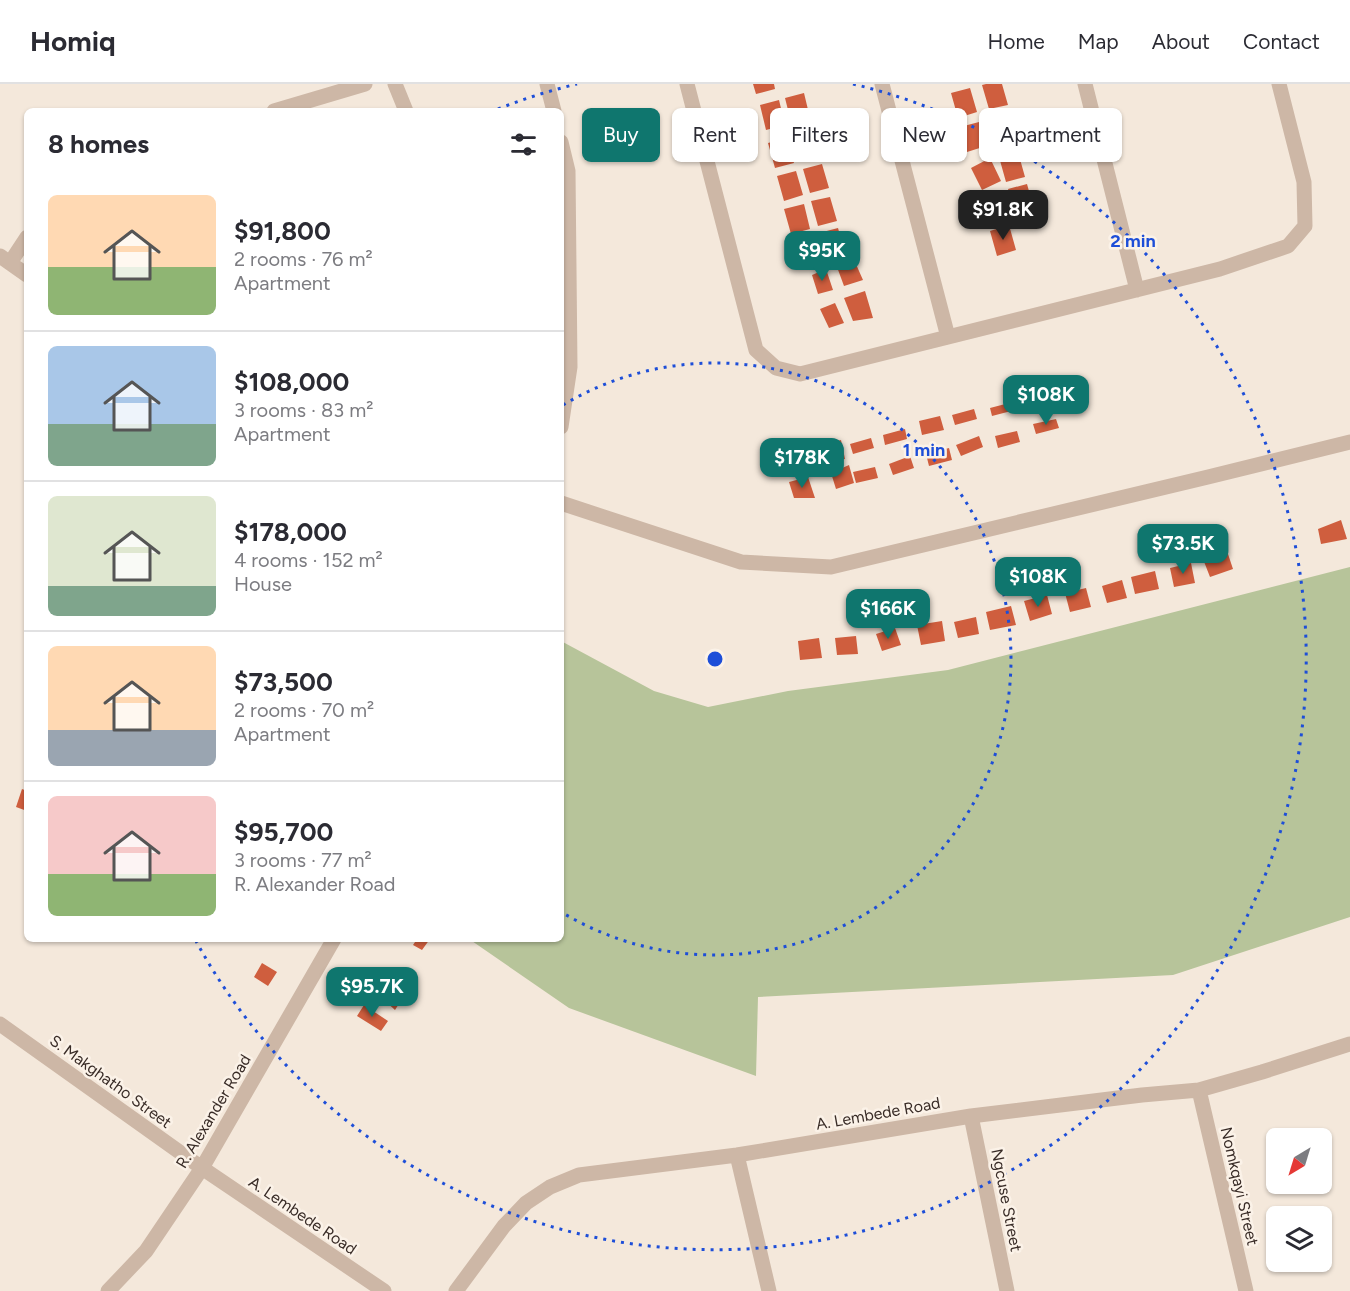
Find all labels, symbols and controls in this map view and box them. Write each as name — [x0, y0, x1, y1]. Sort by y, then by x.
text: Homiq — [30, 24, 116, 58]
text: Home — [988, 29, 1045, 54]
text: Map — [1078, 29, 1119, 54]
text: About — [1152, 29, 1210, 54]
text: Contact — [1243, 29, 1320, 54]
chip: Buy — [582, 108, 660, 162]
chip: Rent — [672, 108, 758, 162]
chip: Filters — [770, 108, 869, 162]
chip: New — [881, 108, 967, 162]
chip: Apartment — [979, 108, 1122, 162]
text: 8 homes — [48, 128, 149, 160]
icon: filters — [507, 128, 540, 161]
pin: $91.8K — [954, 190, 1052, 241]
text: $91.8K — [972, 197, 1034, 221]
text: $91,800 — [234, 215, 331, 247]
icon: home — [96, 219, 168, 291]
text: 2 min — [1110, 230, 1156, 252]
pin: $95K — [786, 231, 858, 282]
text: $95K — [798, 238, 846, 262]
text: 2 rooms · 76 m² — [234, 247, 373, 271]
text: Apartment — [234, 271, 331, 295]
text: $108,000 — [234, 366, 349, 398]
icon: home — [96, 370, 168, 442]
pin: $108K — [1004, 375, 1088, 426]
text: $108K — [1017, 382, 1075, 406]
text: 3 rooms · 83 m² — [234, 398, 373, 422]
text: Apartment — [234, 422, 331, 446]
pin: $178K — [760, 438, 844, 489]
text: 1 min — [903, 439, 945, 461]
text: $178K — [774, 445, 830, 469]
text: $178,000 — [234, 516, 347, 548]
icon: home — [96, 520, 168, 592]
pin: $73.5K — [1134, 524, 1232, 575]
text: $73.5K — [1151, 531, 1215, 555]
text: 4 rooms · 152 m² — [234, 548, 383, 572]
pin: $108K — [996, 557, 1080, 608]
text: $108K — [1009, 564, 1067, 588]
text: House — [234, 572, 292, 596]
pin: $166K — [846, 589, 930, 640]
text: $166K — [860, 596, 916, 620]
centre of rings — [705, 649, 725, 669]
text: $73,500 — [234, 666, 333, 698]
icon: home — [96, 670, 168, 742]
text: 2 rooms · 70 m² — [234, 698, 374, 722]
text: Apartment — [234, 722, 331, 746]
text: $95,700 — [234, 816, 333, 848]
icon: home — [96, 820, 168, 892]
text: 3 rooms · 77 m² — [234, 848, 372, 872]
text: R. Alexander Road — [234, 872, 396, 896]
pin: $95.7K — [323, 967, 421, 1018]
text: $95.7K — [340, 974, 404, 998]
street label: S. Makghatho Street — [46, 1031, 175, 1132]
street label: R. Alexander Road — [172, 1051, 255, 1172]
street label: A. Lembede Road — [814, 1093, 942, 1134]
street label: Nomkqayi Street — [1217, 1125, 1262, 1247]
north arrow — [1266, 1128, 1332, 1194]
map controls — [1266, 1128, 1332, 1272]
street label: Ngcuse Street — [987, 1147, 1026, 1253]
street label: A. Lembede Road — [245, 1172, 360, 1258]
button: layers — [1266, 1206, 1332, 1272]

